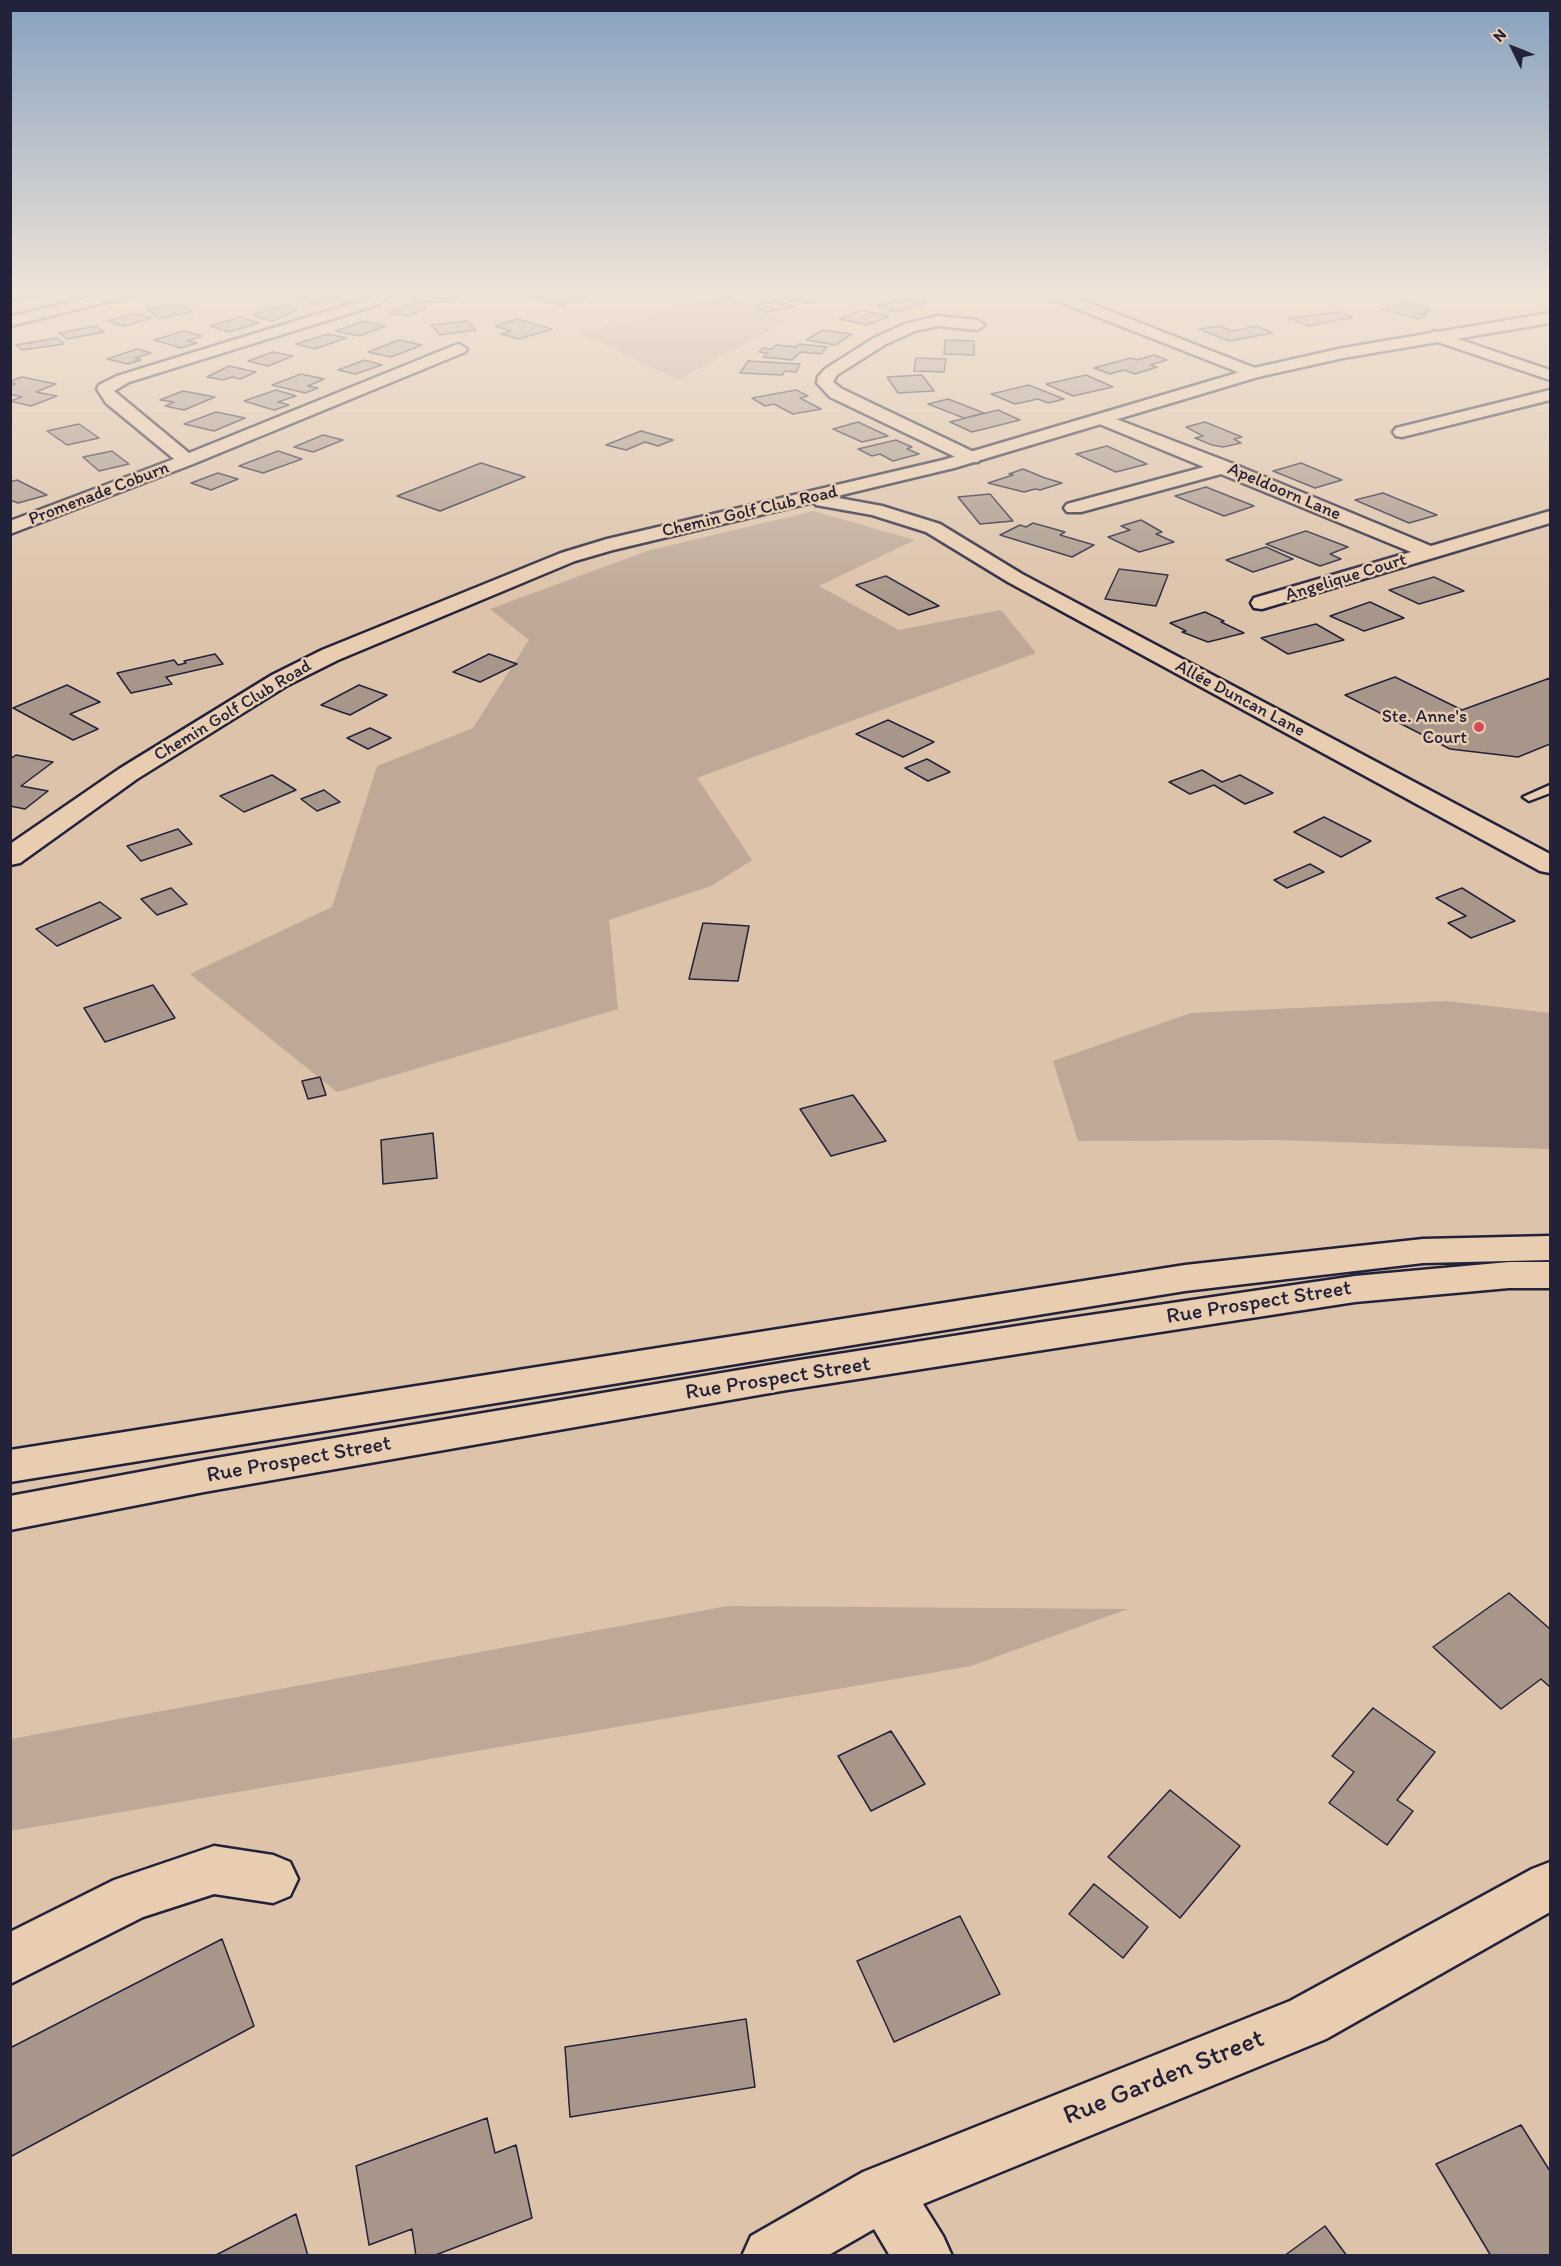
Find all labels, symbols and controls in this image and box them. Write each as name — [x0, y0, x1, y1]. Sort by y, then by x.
north arrow — [1483, 18, 1543, 78]
text: N — [1489, 25, 1510, 46]
street label: Promenade Coburn — [26, 457, 172, 531]
street label: Apeldoorn Lane — [1224, 458, 1344, 526]
street label: Chemin Golf Club Road — [660, 481, 840, 543]
street label: Angelique Court — [1283, 549, 1409, 607]
street label: Chemin Golf Club Road — [150, 656, 316, 766]
street label: Allée Duncan Lane — [1172, 656, 1308, 742]
place label: Ste. Anne's Court — [1382, 706, 1467, 748]
marker: Ste. Anne's Court — [1472, 720, 1486, 734]
street label: Rue Prospect Street — [1165, 1275, 1353, 1331]
street label: Rue Prospect Street — [684, 1351, 872, 1407]
street label: Rue Prospect Street — [205, 1431, 393, 1489]
street label: Rue Garden Street — [1059, 2023, 1269, 2133]

